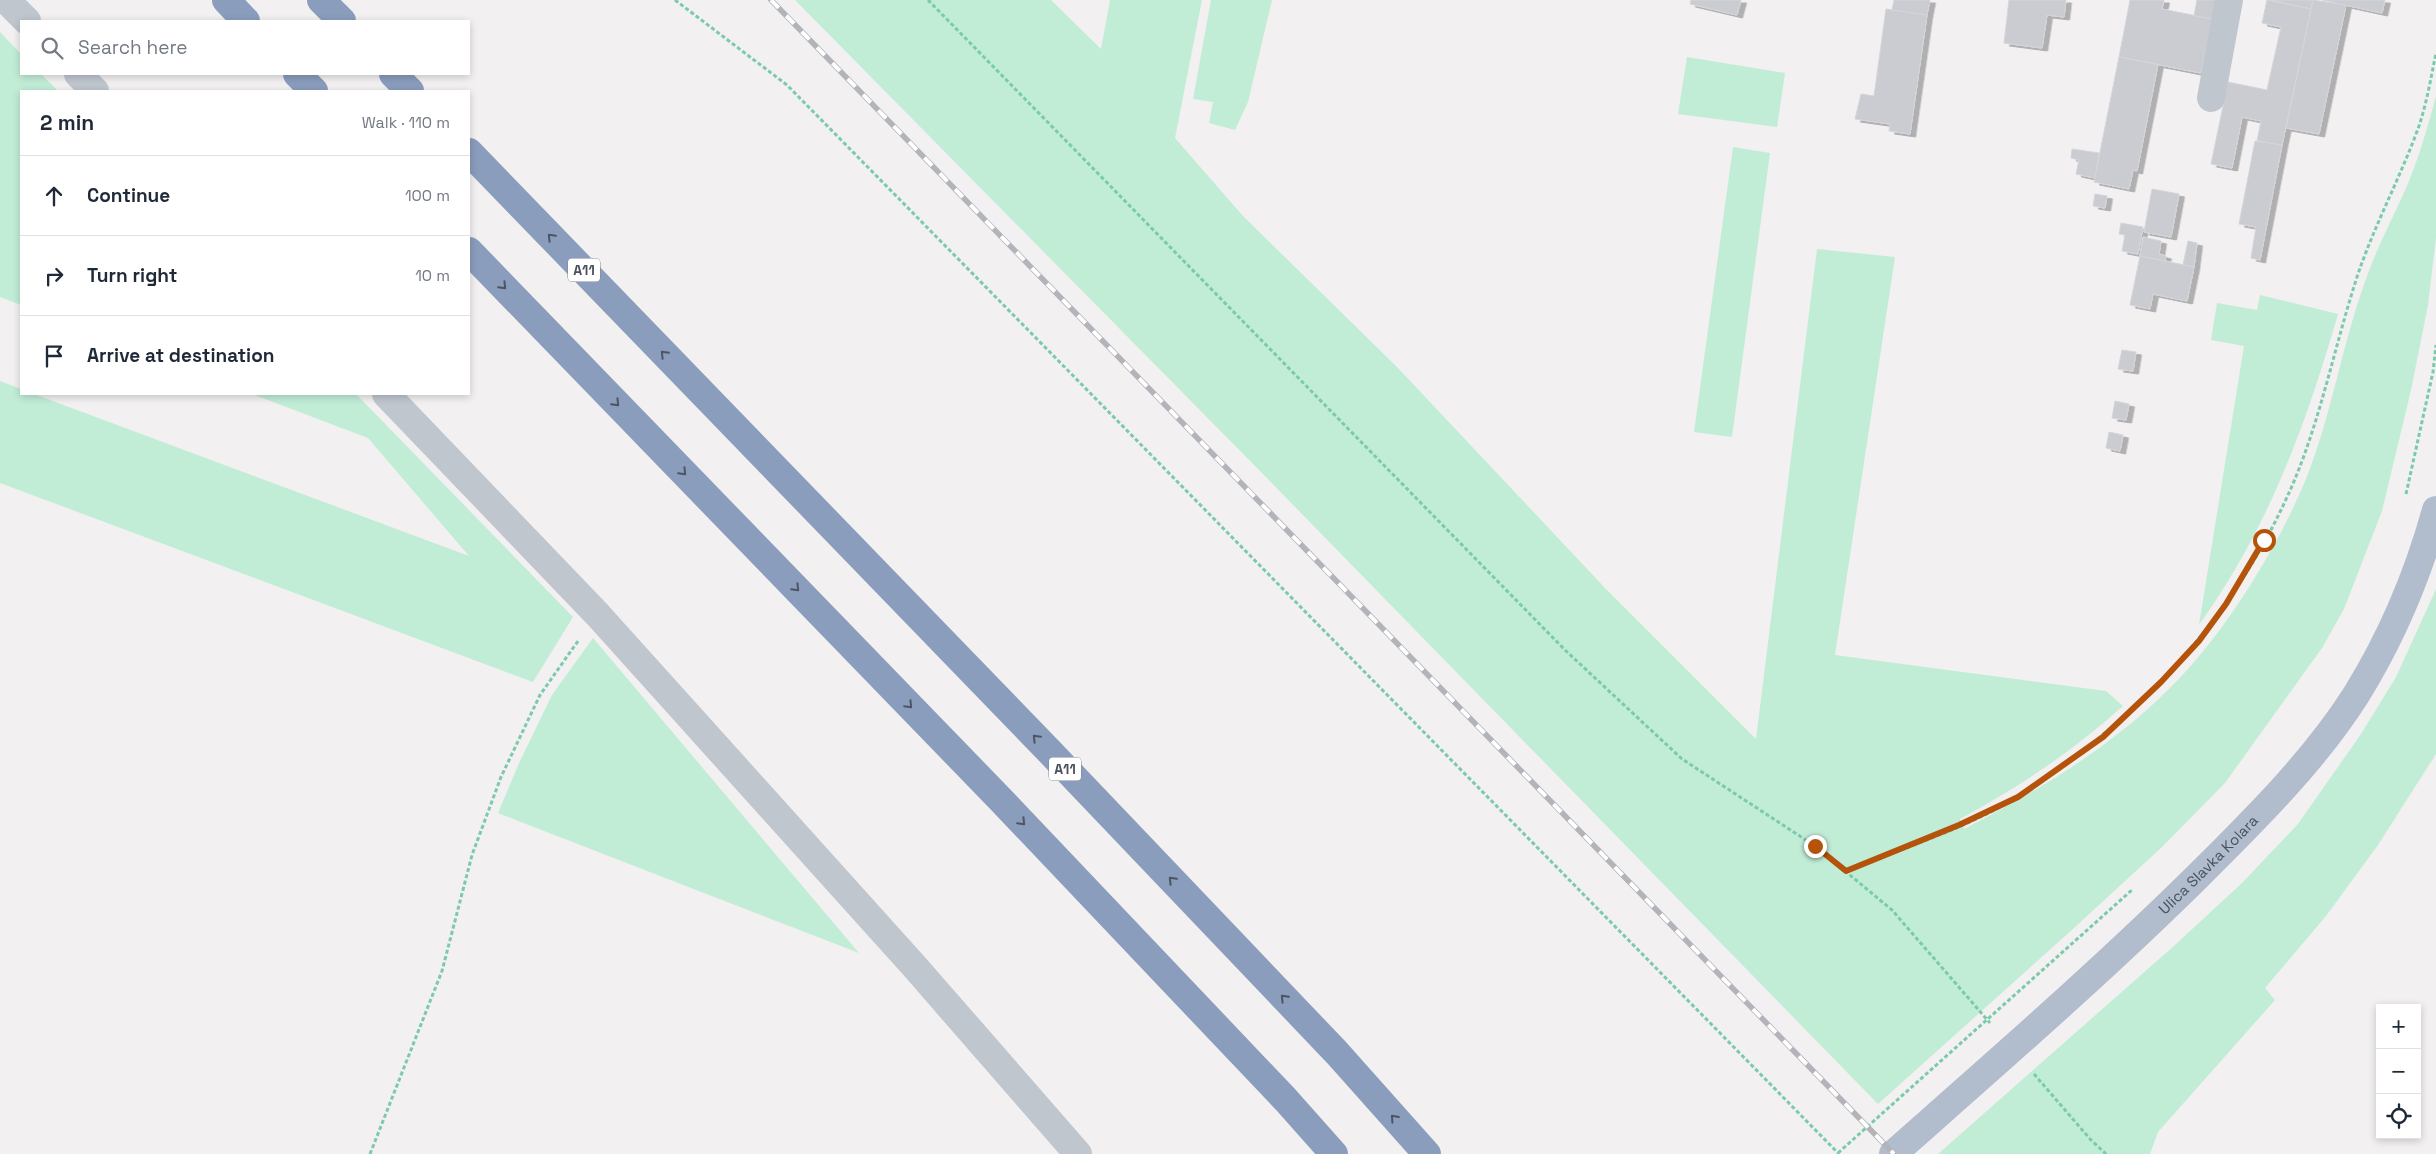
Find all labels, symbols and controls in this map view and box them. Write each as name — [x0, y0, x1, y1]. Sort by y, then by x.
search box — [20, 20, 470, 75]
icon: search — [38, 34, 66, 62]
text: Search here — [78, 35, 188, 60]
text: 2 min — [40, 109, 94, 136]
text: Walk · 110 m — [362, 112, 450, 133]
icon: ahead — [40, 182, 68, 210]
text: Continue — [87, 183, 170, 208]
text: 100 m — [405, 185, 450, 206]
one-way arrow — [548, 234, 557, 243]
road number: A11 — [568, 258, 600, 282]
icon: right — [40, 262, 68, 290]
text: Turn right — [87, 263, 177, 288]
text: 10 m — [415, 265, 450, 286]
one-way arrow — [497, 280, 506, 289]
icon: arrive — [40, 342, 68, 370]
text: Arrive at destination — [87, 343, 275, 368]
one-way arrow — [661, 351, 670, 360]
one-way arrow — [610, 397, 619, 406]
one-way arrow — [677, 466, 686, 475]
route start — [2253, 529, 2276, 552]
one-way arrow — [790, 583, 799, 592]
one-way arrow — [903, 699, 912, 708]
one-way arrow — [1033, 734, 1042, 743]
road number: A11 — [1049, 758, 1081, 781]
street label: Ulica Slavka Kolara — [2154, 811, 2262, 918]
one-way arrow — [1016, 816, 1025, 825]
route end — [1804, 835, 1827, 858]
one-way arrow — [1169, 877, 1178, 886]
one-way arrow — [1281, 995, 1290, 1004]
map controls — [2376, 1004, 2421, 1139]
button: + — [2376, 1004, 2421, 1049]
button: − — [2376, 1049, 2421, 1094]
button: locate — [2376, 1094, 2421, 1139]
one-way arrow — [1391, 1114, 1400, 1123]

